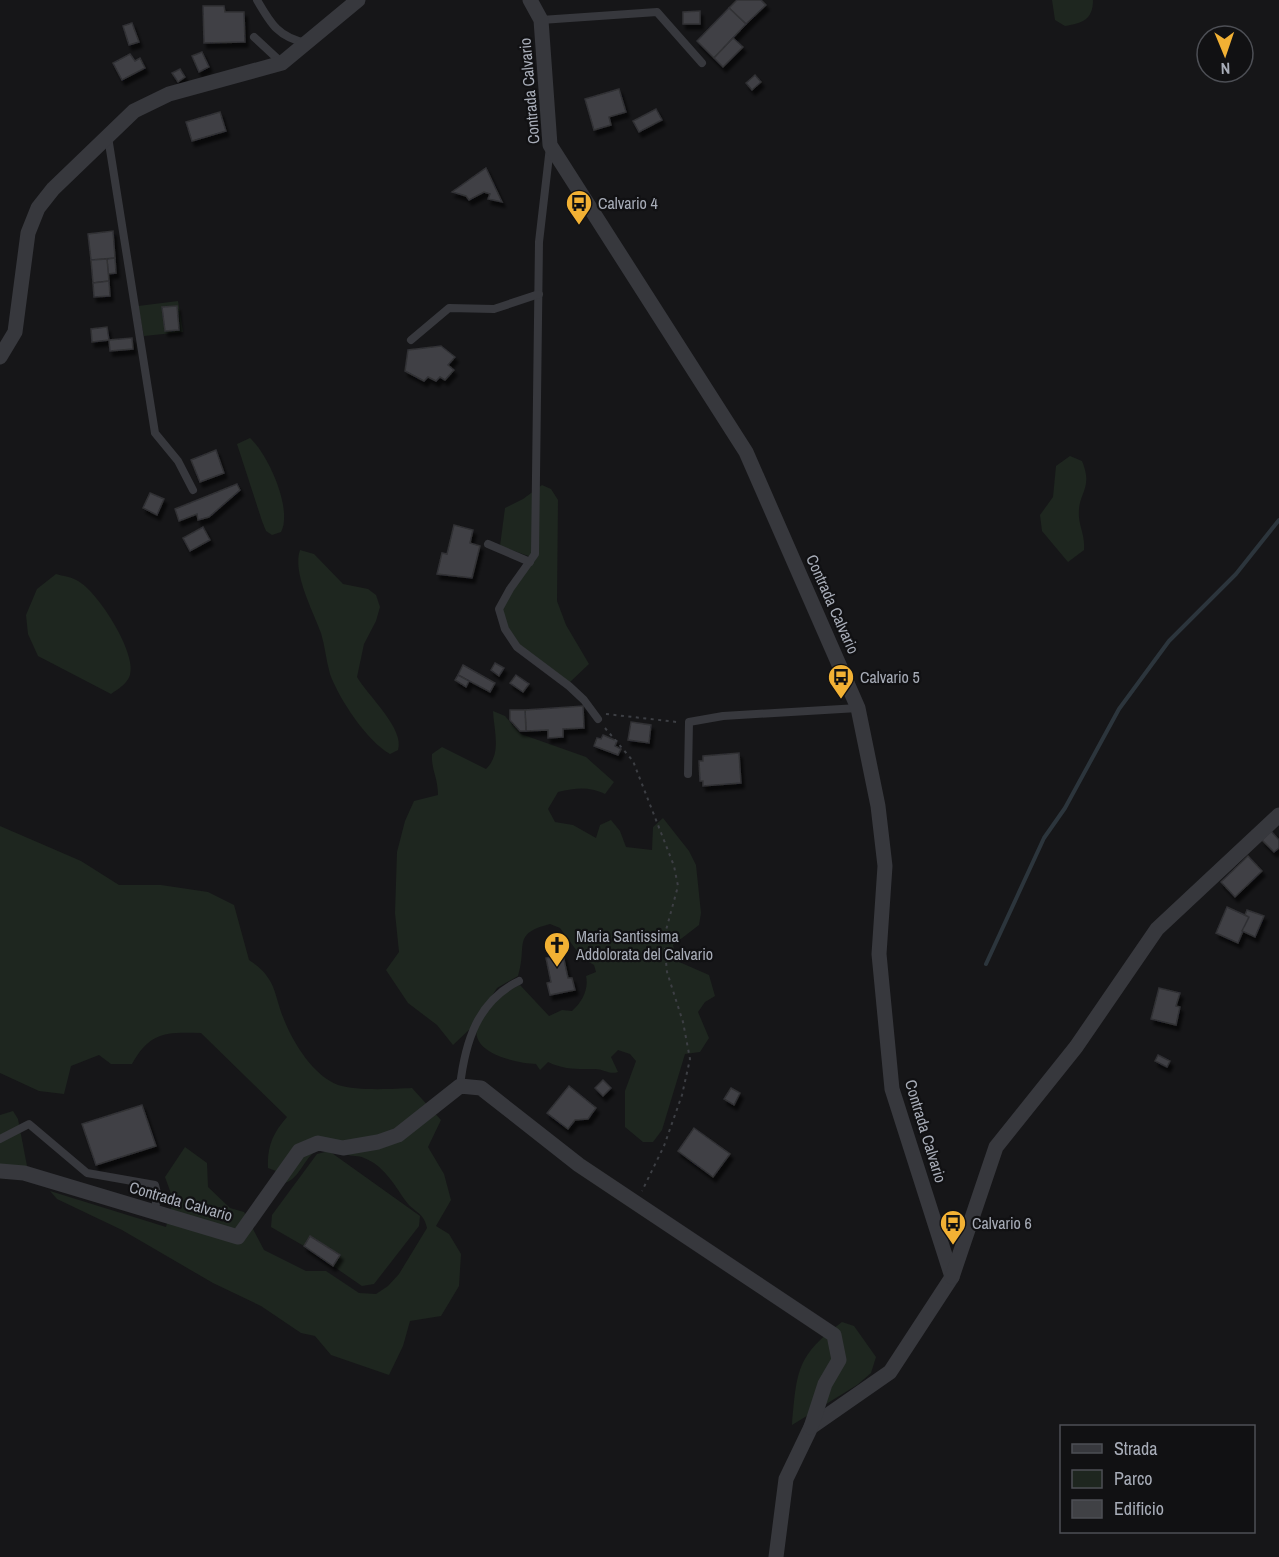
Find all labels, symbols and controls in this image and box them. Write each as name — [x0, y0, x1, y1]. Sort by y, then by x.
north arrow — [1195, 24, 1255, 84]
street label: Contrada Calvario — [513, 37, 545, 145]
text: N — [1220, 58, 1231, 80]
bus stop icon: Calvario 4 — [564, 188, 594, 226]
place label: Calvario 4 — [598, 192, 658, 214]
street label: Contrada Calvario — [801, 551, 865, 657]
bus stop icon: Calvario 5 — [826, 662, 856, 700]
place label: Calvario 5 — [860, 666, 920, 688]
place label: Maria Santissima Addolorata del Calvario — [575, 925, 713, 965]
church icon: Maria Santissima Addolorata del Calvario — [542, 930, 572, 968]
street label: Contrada Calvario — [900, 1077, 952, 1185]
street label: Contrada Calvario — [127, 1176, 235, 1226]
bus stop icon: Calvario 6 — [938, 1208, 968, 1246]
place label: Calvario 6 — [972, 1212, 1032, 1234]
legend — [1060, 1425, 1255, 1533]
text: Strada — [1114, 1436, 1158, 1461]
text: Parco — [1114, 1466, 1153, 1491]
text: Edificio — [1114, 1496, 1164, 1521]

